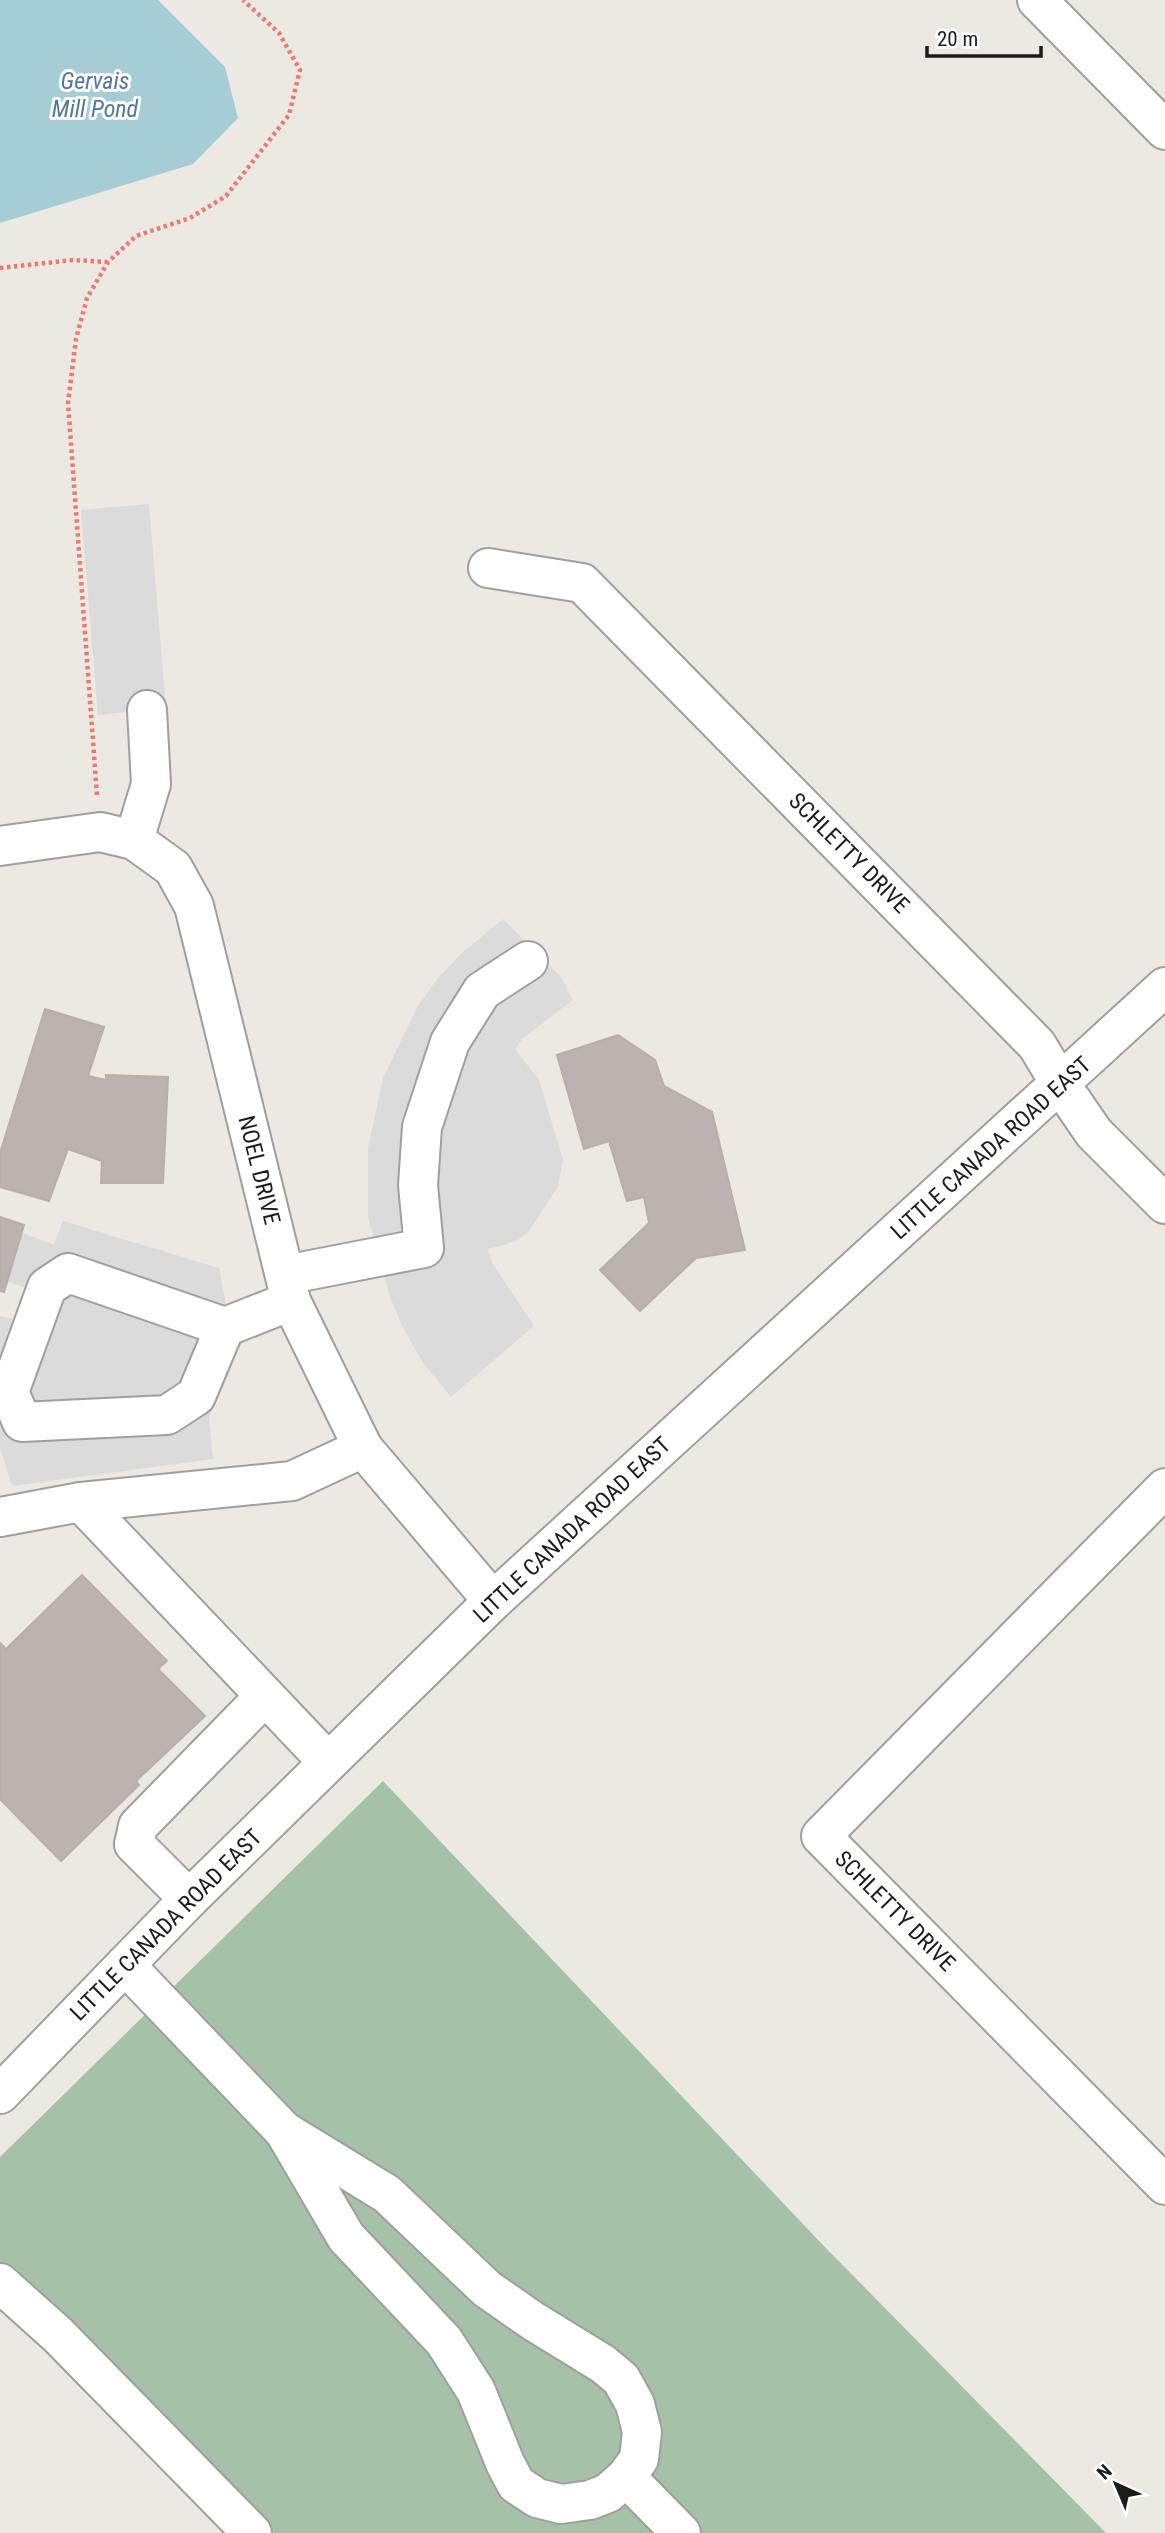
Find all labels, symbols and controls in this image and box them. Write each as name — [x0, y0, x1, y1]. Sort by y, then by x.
scale bar — [927, 14, 1041, 58]
text: 20 m — [937, 27, 978, 51]
water label: Gervais Mill Pond — [52, 67, 139, 123]
street label: SCHLETTY DRIVE — [783, 787, 915, 919]
street label: LITTLE CANADA ROAD EAST — [885, 1051, 1097, 1245]
street label: NOEL DRIVE — [232, 1113, 286, 1227]
street label: LITTLE CANADA ROAD EAST — [468, 1432, 676, 1628]
street label: LITTLE CANADA ROAD EAST — [65, 1824, 267, 2026]
street label: SCHLETTY DRIVE — [829, 1845, 961, 1977]
north arrow — [1081, 2449, 1151, 2519]
text: N — [1092, 2460, 1117, 2484]

